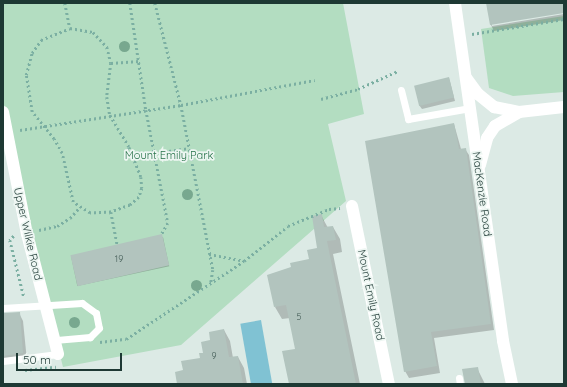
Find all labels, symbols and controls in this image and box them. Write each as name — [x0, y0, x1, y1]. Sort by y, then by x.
park label: Mount Emily Park — [125, 148, 213, 162]
street label: MacKenzie Road — [470, 151, 494, 237]
street label: Upper Wilkie Road — [11, 186, 45, 282]
street label: Mount Emily Road — [355, 248, 387, 342]
house number: 19 — [115, 254, 123, 264]
house number: 5 — [297, 312, 301, 322]
scale bar — [18, 345, 124, 371]
house number: 9 — [211, 351, 217, 361]
text: 50 m — [23, 352, 51, 367]

